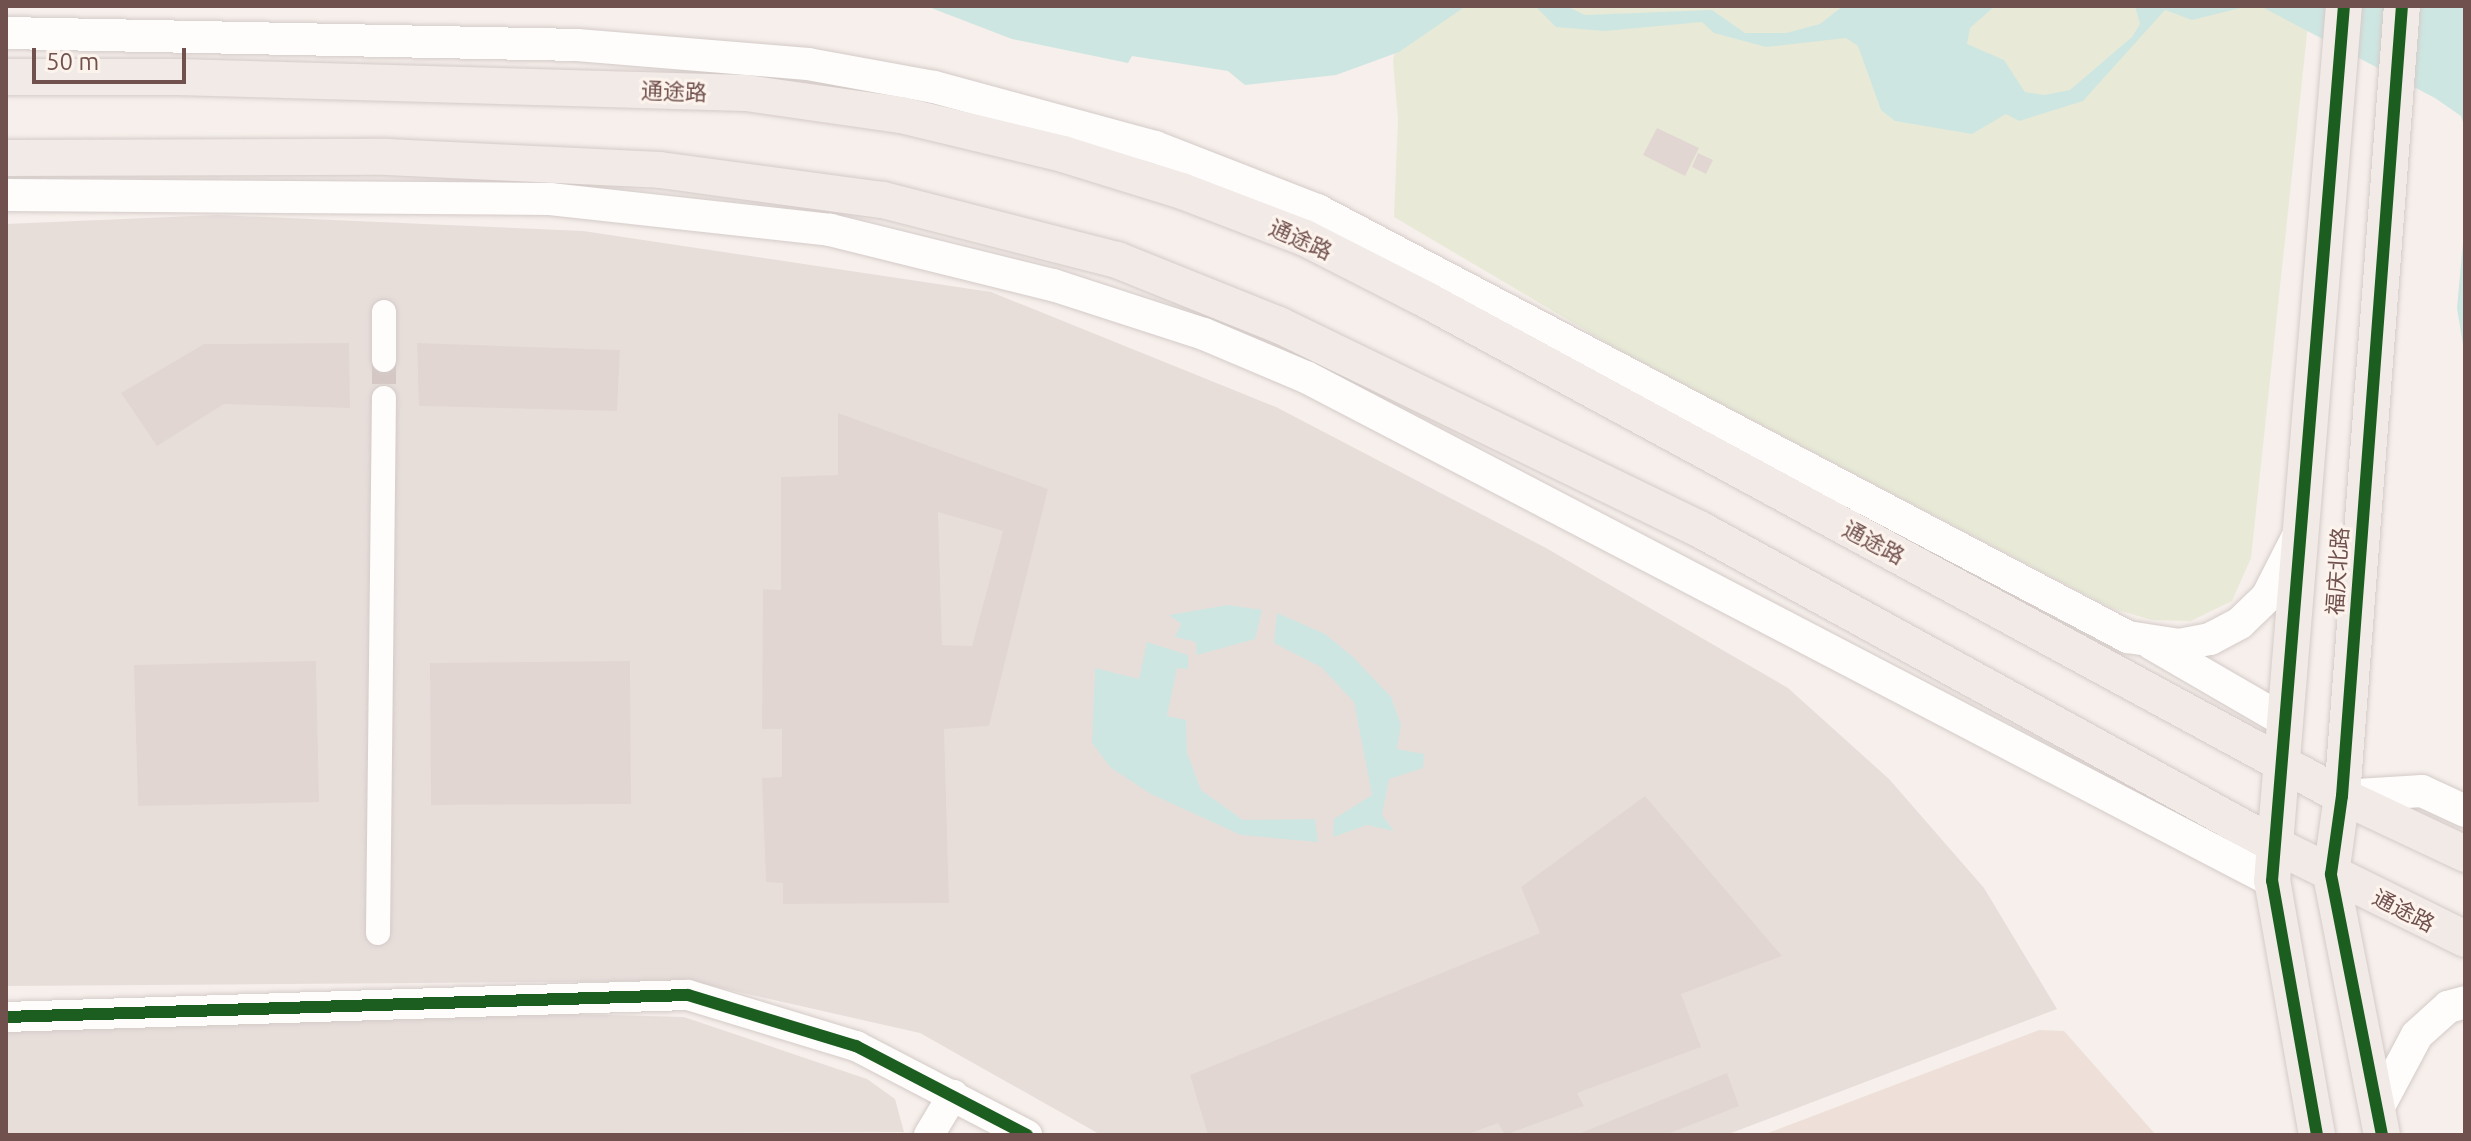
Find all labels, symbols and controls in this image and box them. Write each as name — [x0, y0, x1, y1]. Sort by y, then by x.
scale bar — [36, 32, 190, 82]
text: 50 m — [46, 48, 99, 75]
street label: 通途路 — [641, 77, 707, 105]
street label: 通途路 — [1265, 214, 1337, 264]
street label: 通途路 — [1839, 515, 1909, 569]
street label: 福庆北路 — [2321, 526, 2353, 616]
street label: 通途路 — [2369, 883, 2439, 937]

